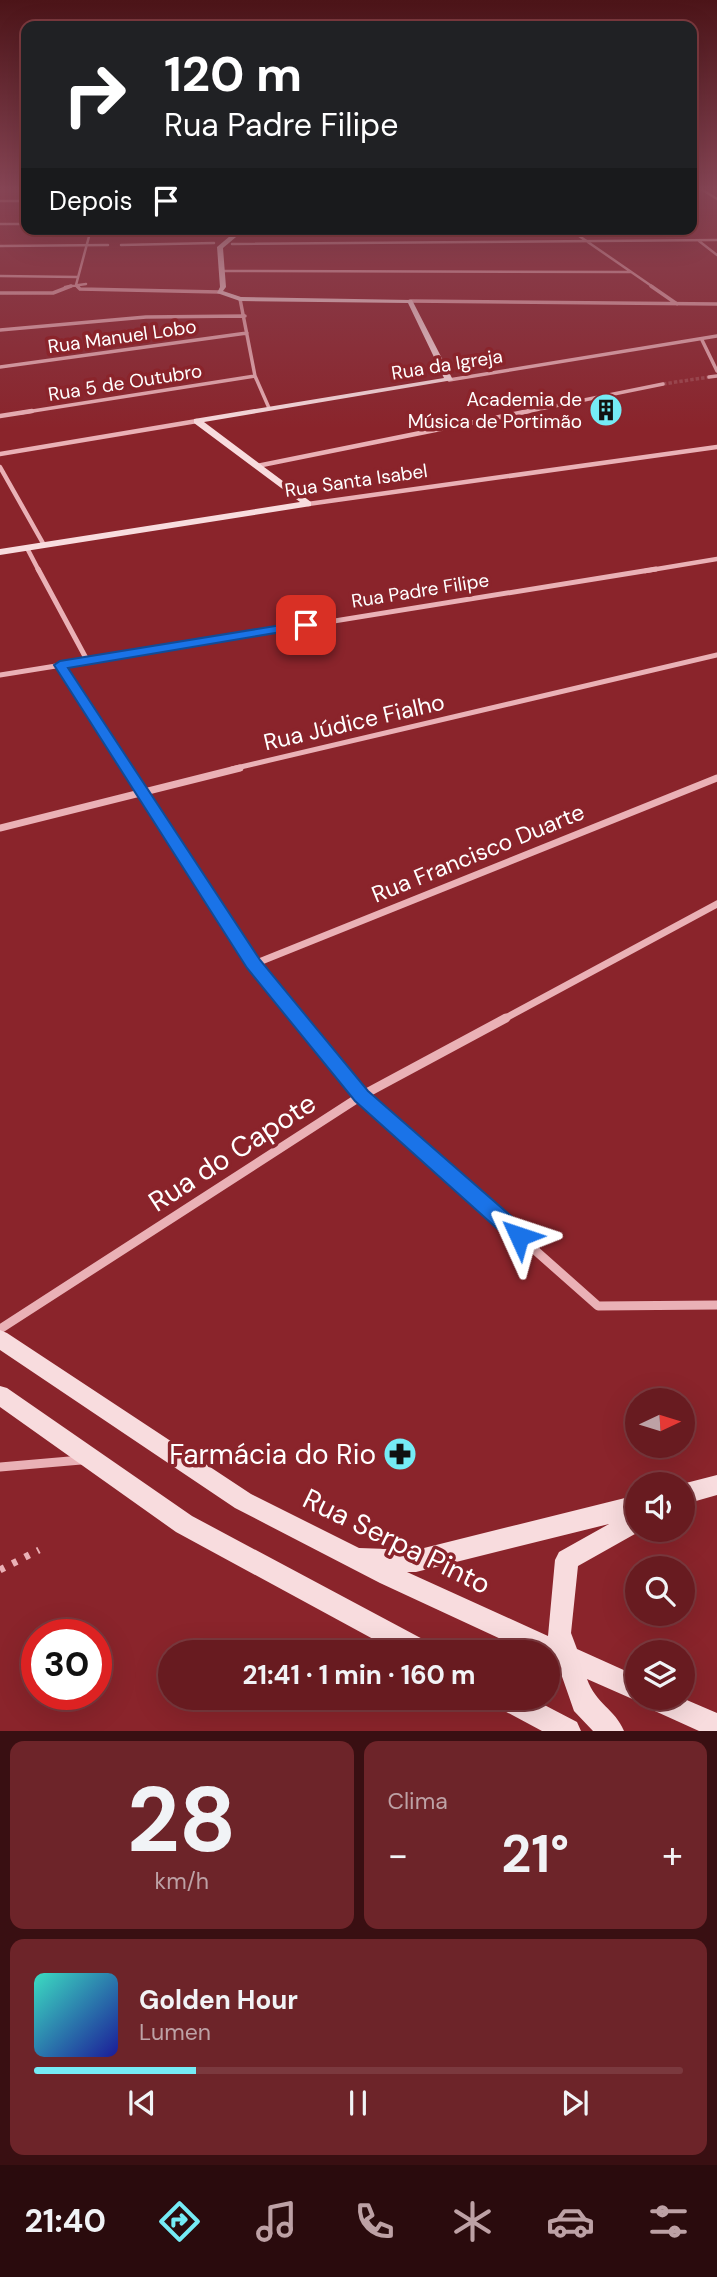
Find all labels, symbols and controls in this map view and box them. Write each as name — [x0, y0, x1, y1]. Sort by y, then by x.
text: 120 m — [164, 42, 302, 106]
icon: right — [49, 49, 140, 140]
text: Rua Padre Filipe — [164, 104, 398, 146]
icon: arrive — [147, 182, 185, 220]
text: Depois — [49, 184, 133, 218]
street label: Rua Manuel Lobo — [46, 314, 198, 359]
street label: Rua da Igreja — [390, 343, 505, 386]
street label: Rua 5 de Outubro — [46, 358, 204, 407]
place label: Academia de Música de Portimão — [408, 387, 582, 434]
building icon: Academia de Música de Portimão — [587, 391, 625, 429]
street label: Rua Santa Isabel — [283, 458, 429, 503]
street label: Rua Padre Filipe — [349, 567, 491, 614]
pin — [276, 595, 336, 655]
icon: arrive — [287, 606, 325, 644]
street label: Rua Júdice Fialho — [261, 687, 447, 757]
street label: Rua Francisco Duarte — [367, 797, 589, 909]
street label: Rua do Capote — [142, 1085, 323, 1220]
position arrow — [482, 1199, 556, 1273]
north arrow — [625, 1388, 695, 1458]
map controls — [625, 1388, 695, 1710]
pharmacy icon: Farmácia do Rio — [381, 1435, 419, 1473]
place label: Farmácia do Rio — [169, 1436, 376, 1473]
button: sound — [625, 1472, 695, 1542]
street label: Rua Serpa Pinto — [297, 1480, 497, 1603]
button: search — [625, 1556, 695, 1626]
speed limit sign: 30 — [21, 1619, 112, 1710]
button: layers — [625, 1640, 695, 1710]
text: 21:41 · 1 min · 160 m — [242, 1658, 476, 1692]
text: 28 — [127, 1761, 236, 1879]
text: Clima — [388, 1786, 448, 1816]
text: 21° — [501, 1820, 569, 1888]
text: − — [388, 1830, 408, 1880]
text: + — [662, 1830, 683, 1880]
text: km/h — [155, 1866, 209, 1896]
text: Golden Hour — [139, 1983, 298, 2017]
text: Lumen — [139, 2017, 211, 2047]
icon: previous — [123, 2084, 161, 2122]
icon: pause — [339, 2084, 377, 2122]
icon: next — [556, 2084, 594, 2122]
icon: directions — [155, 2197, 204, 2246]
icon: music — [252, 2197, 301, 2246]
icon: phone — [350, 2197, 399, 2246]
icon: climate — [448, 2197, 497, 2246]
icon: car — [546, 2197, 595, 2246]
icon: filters — [644, 2197, 693, 2246]
text: 21:40 — [24, 2200, 106, 2242]

